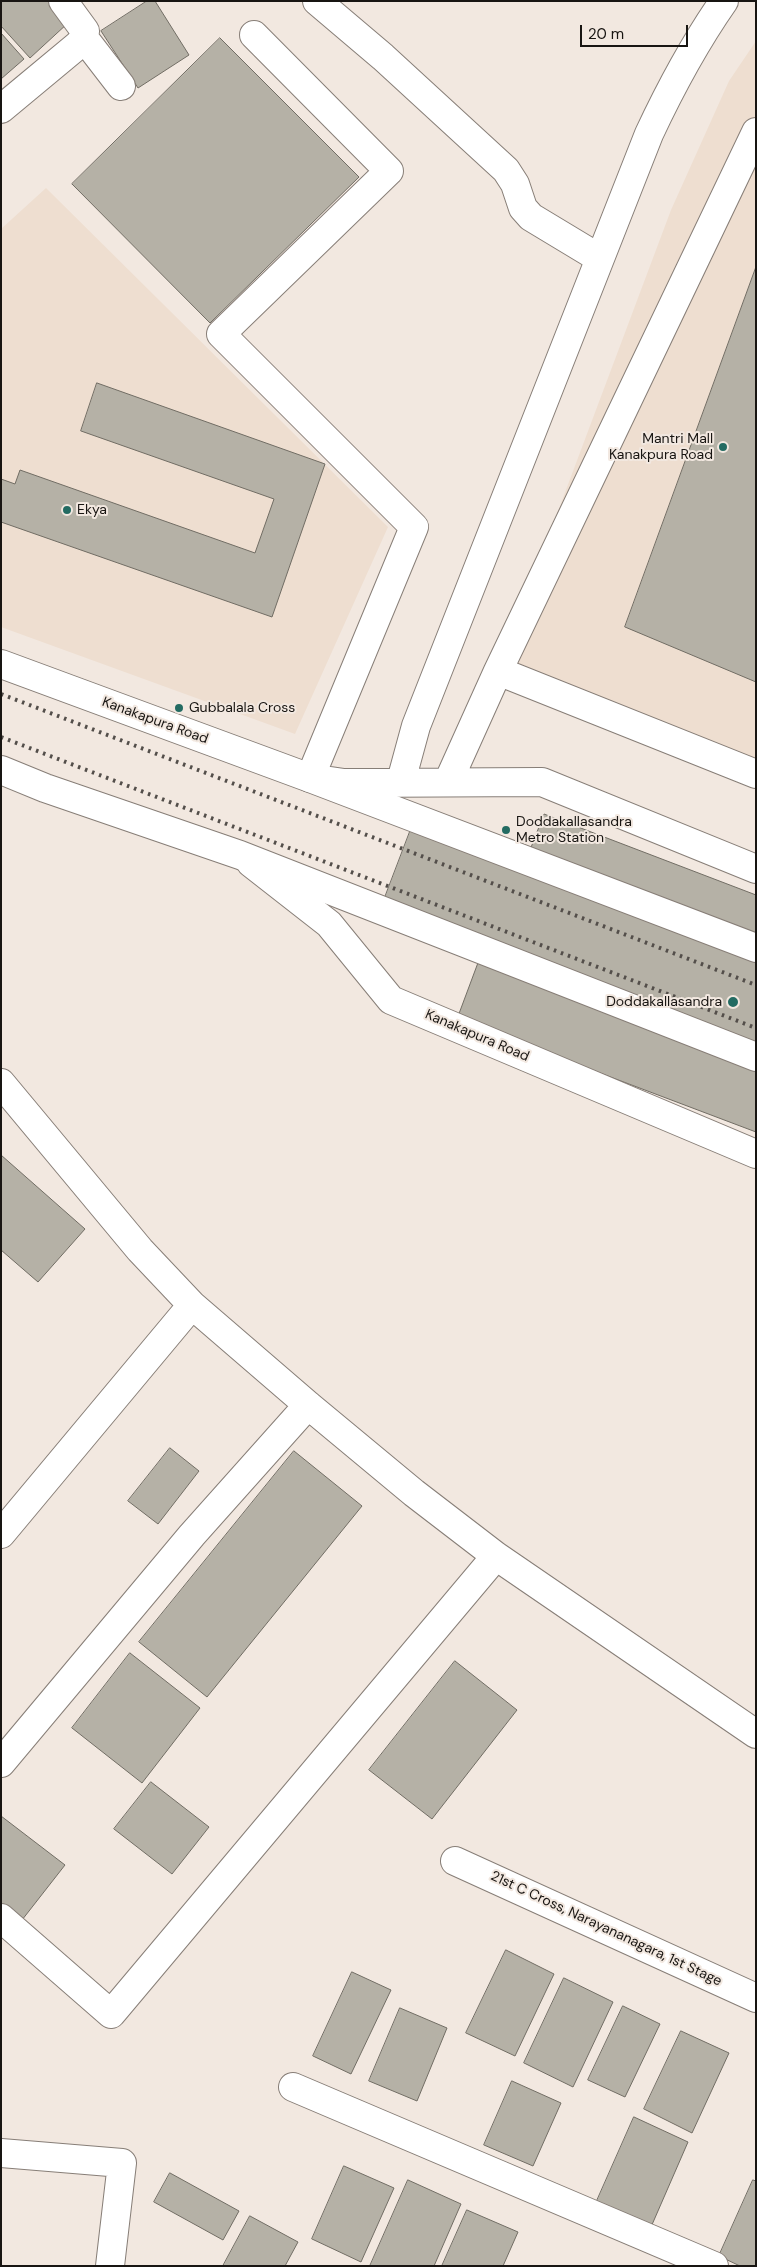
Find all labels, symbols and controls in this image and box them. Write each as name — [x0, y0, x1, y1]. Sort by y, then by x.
scale bar — [582, 15, 690, 47]
text: 20 m — [588, 24, 624, 44]
place label: Mantri Mall Kanakpura Road — [609, 431, 713, 464]
marker: Mantri Mall Kanakpura Road — [717, 441, 729, 453]
place label: Ekya — [77, 502, 107, 518]
marker: Ekya — [61, 504, 73, 516]
street label: Kanakapura Road — [100, 694, 210, 748]
place label: Gubbalala Cross — [189, 700, 295, 716]
marker: Gubbalala Cross — [173, 702, 185, 714]
place label: Doddakallasandra Metro Station — [516, 814, 632, 846]
marker: Doddakallasandra Metro Station — [500, 824, 512, 836]
place label: Doddakallasandra — [606, 994, 722, 1010]
marker: Doddakallasandra — [726, 995, 740, 1009]
street label: Kanakapura Road — [422, 1006, 532, 1066]
street label: 21st C Cross, Narayananagara, 1st Stage — [488, 1868, 724, 1990]

